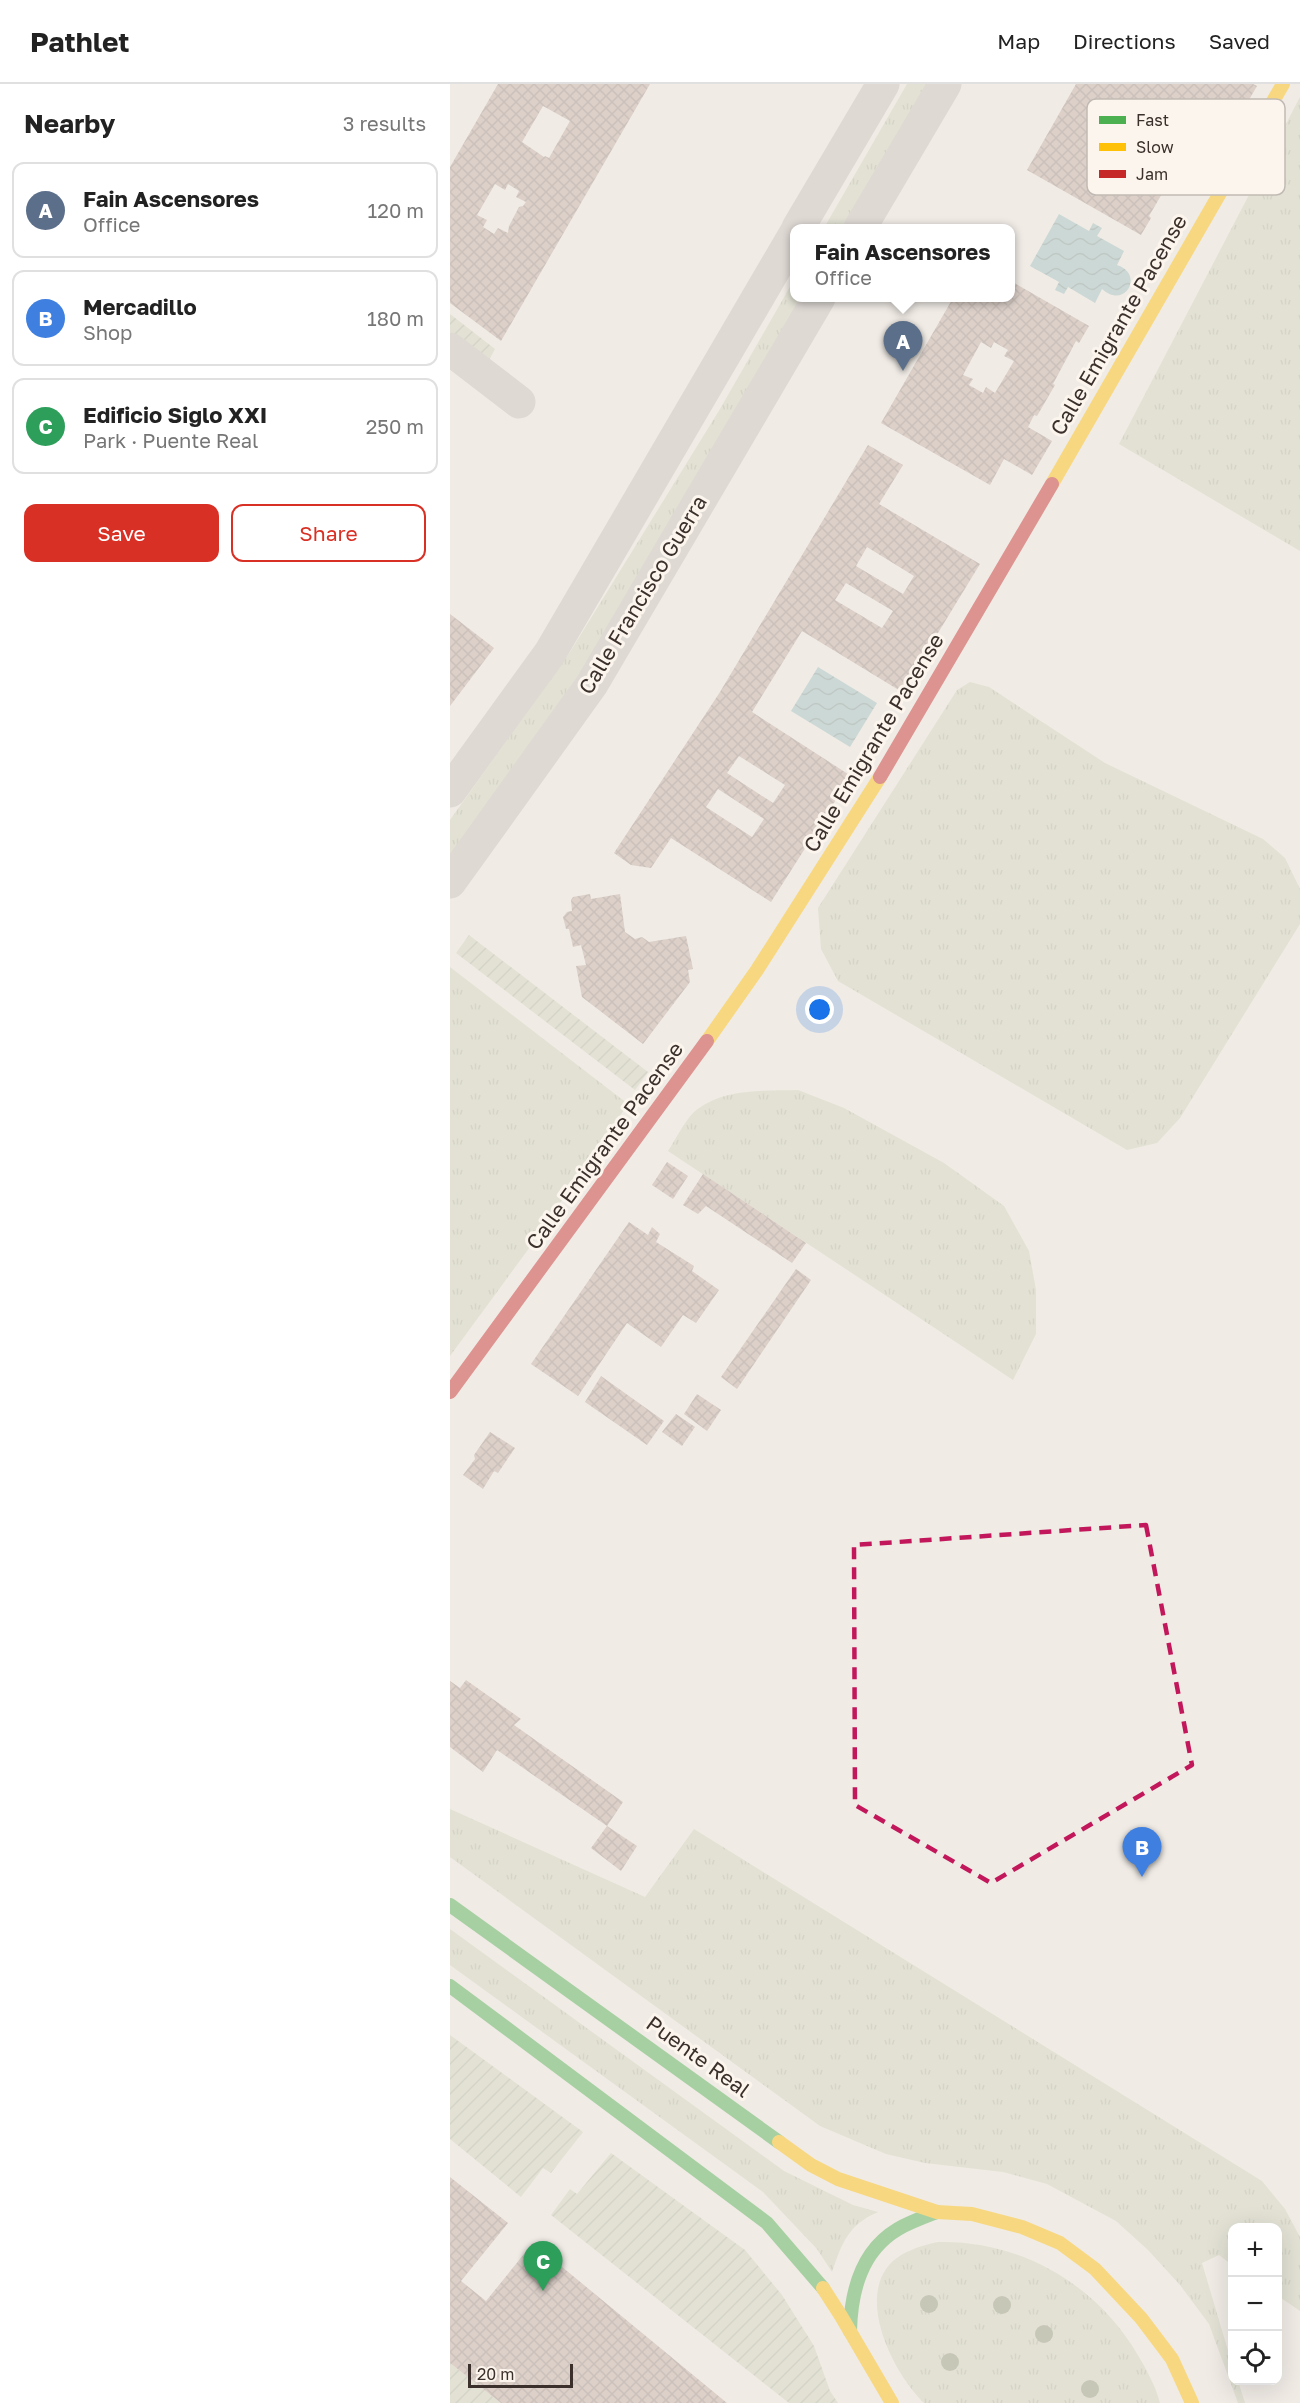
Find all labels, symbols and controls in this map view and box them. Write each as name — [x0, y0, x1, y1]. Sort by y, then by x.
text: Pathlet — [30, 25, 130, 58]
text: Map — [997, 28, 1040, 54]
text: Directions — [1073, 28, 1176, 54]
text: Saved — [1209, 28, 1270, 54]
legend — [1087, 99, 1285, 195]
text: Nearby — [24, 108, 115, 139]
text: Fast — [1136, 110, 1169, 130]
text: 3 results — [343, 111, 426, 135]
text: Slow — [1136, 137, 1174, 157]
text: Jam — [1136, 164, 1168, 184]
text: Fain Ascensores — [83, 185, 259, 212]
text: A — [38, 198, 53, 222]
text: 120 m — [368, 198, 424, 222]
street label: Calle Emigrante Pacense — [1044, 210, 1192, 439]
text: Office — [83, 212, 140, 236]
popup — [790, 224, 1015, 302]
text: Fain Ascensores — [814, 238, 991, 265]
text: Office — [814, 265, 872, 289]
text: Mercadillo — [83, 293, 197, 320]
text: B — [38, 306, 53, 330]
text: 180 m — [367, 306, 424, 330]
text: Shop — [83, 320, 132, 344]
pin: A — [884, 322, 922, 371]
text: Edificio Siglo XXI — [83, 401, 267, 428]
text: C — [38, 414, 53, 438]
text: 250 m — [366, 414, 424, 438]
text: Park · Puente Real — [83, 428, 259, 452]
street label: Calle Francisco Guerra — [572, 490, 712, 699]
button: Save — [24, 504, 219, 562]
button: Share — [231, 504, 426, 562]
street label: Calle Emigrante Pacense — [798, 628, 949, 856]
your location — [805, 995, 834, 1024]
street label: Calle Emigrante Pacense — [520, 1036, 688, 1254]
pin: B — [1122, 1828, 1162, 1877]
street label: Puente Real — [642, 2010, 756, 2103]
map controls — [1228, 2223, 1282, 2385]
button: + — [1228, 2223, 1282, 2277]
pin: C — [524, 2242, 562, 2291]
button: − — [1228, 2277, 1282, 2331]
button: locate — [1228, 2331, 1282, 2385]
scale bar — [468, 2361, 573, 2388]
text: 20 m — [477, 2364, 514, 2384]

